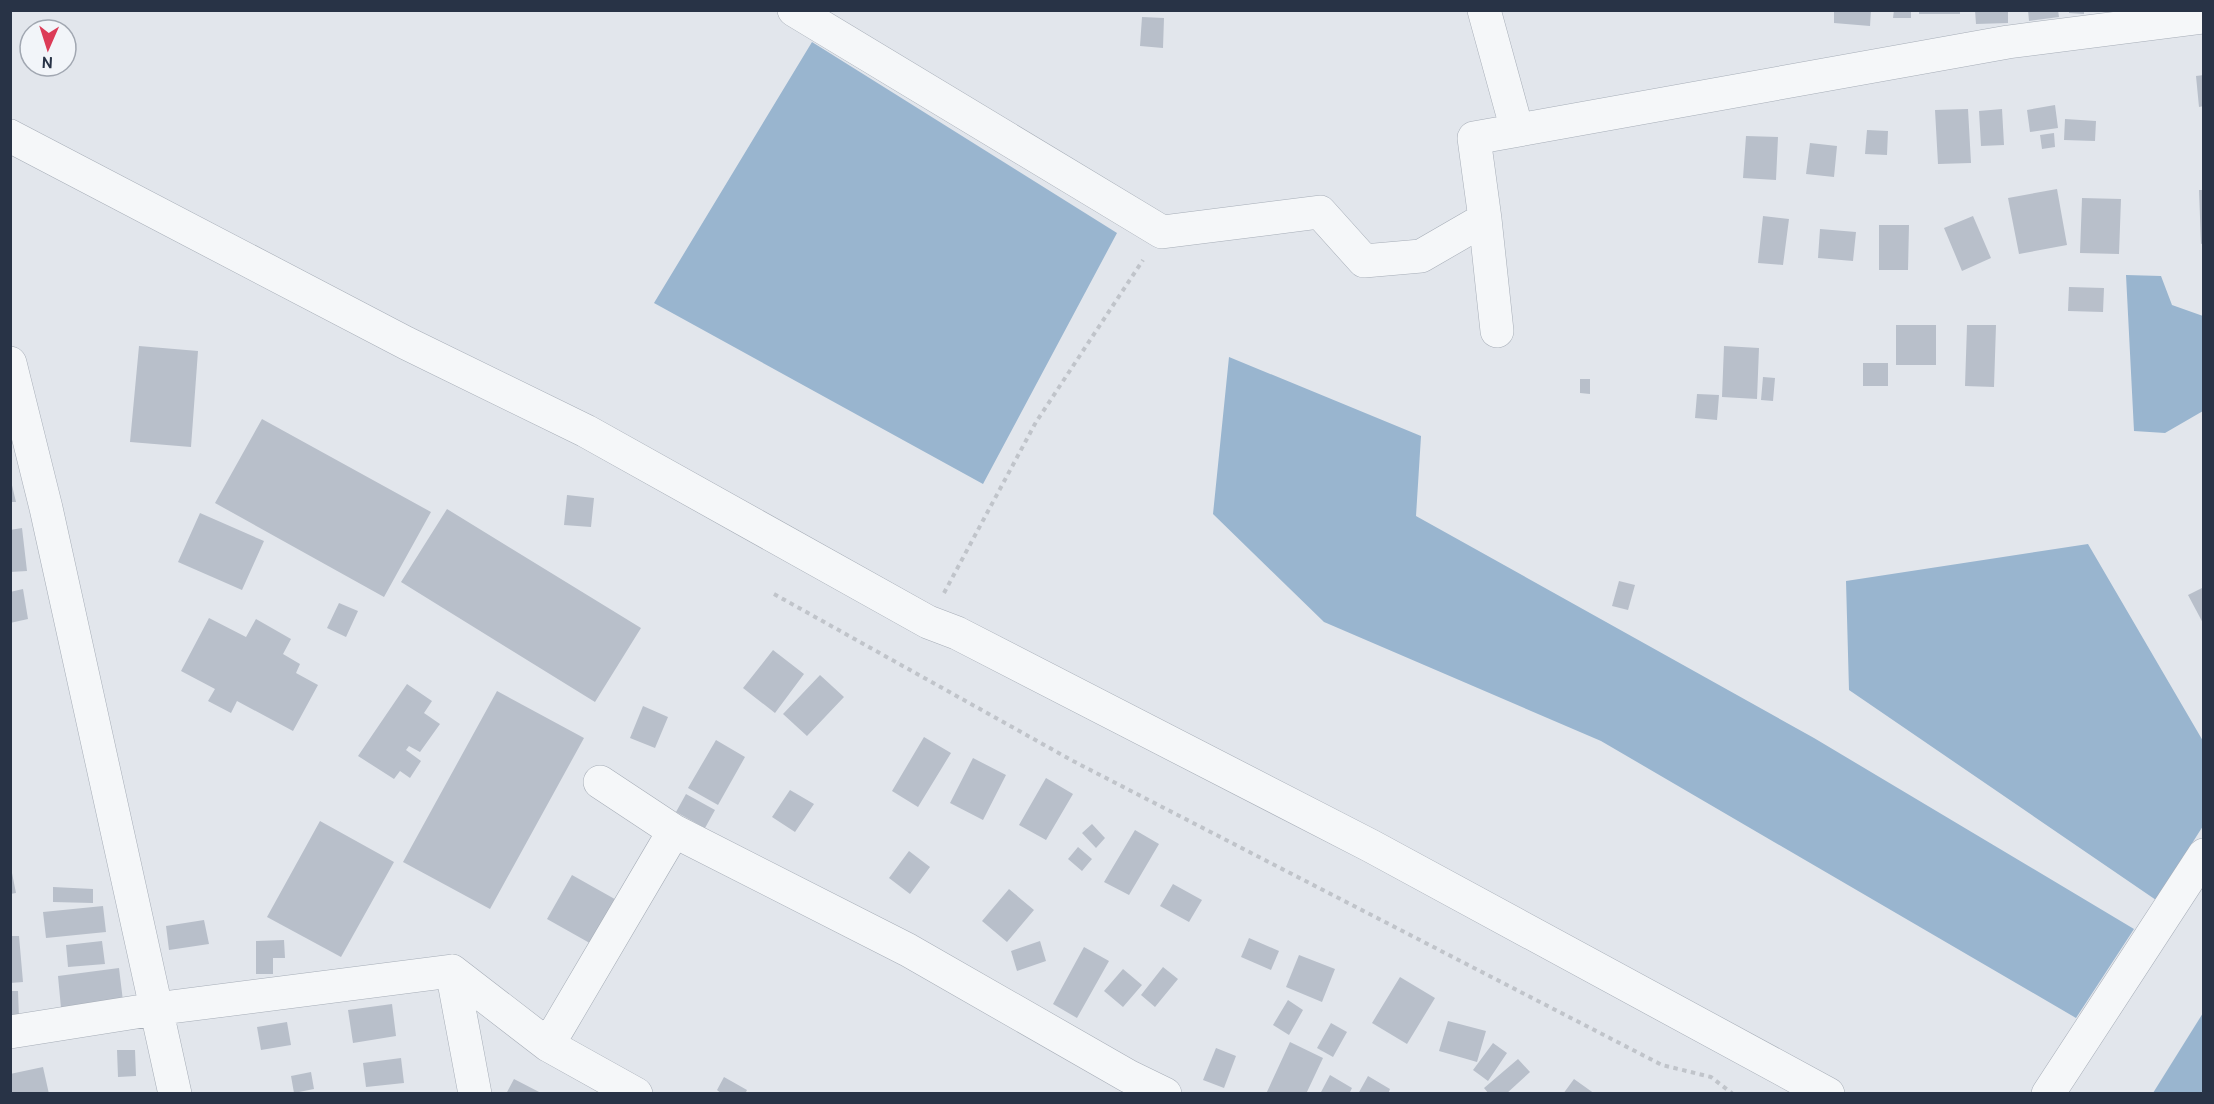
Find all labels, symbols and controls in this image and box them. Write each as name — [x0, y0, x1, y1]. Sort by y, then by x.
north arrow — [18, 18, 78, 78]
text: N — [41, 53, 53, 72]

